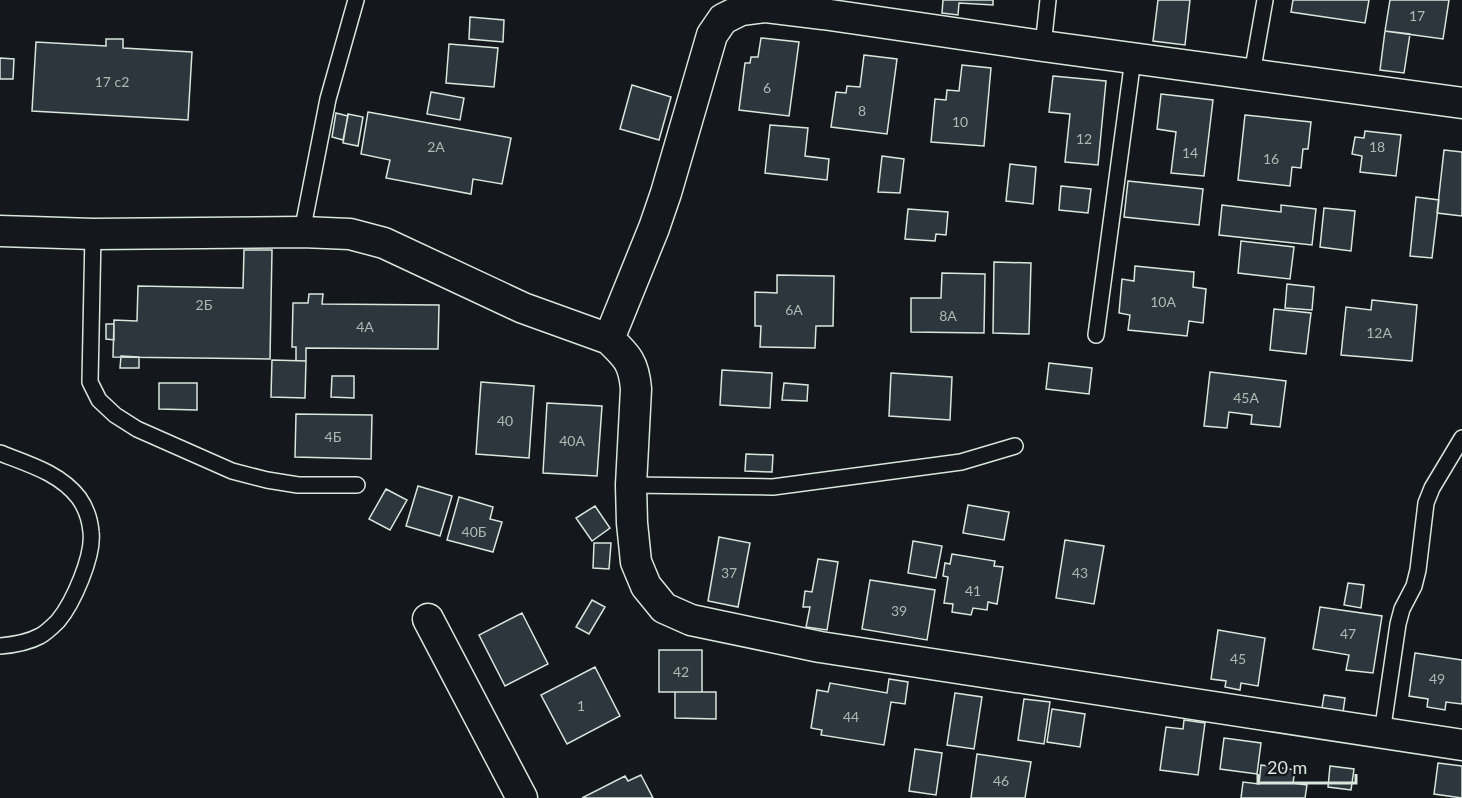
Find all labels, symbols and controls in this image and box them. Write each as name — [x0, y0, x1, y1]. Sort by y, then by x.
house number: 17 — [1409, 7, 1425, 24]
house number: 17 с2 — [95, 73, 129, 90]
house number: 6 — [763, 79, 771, 96]
house number: 8 — [858, 102, 866, 119]
house number: 10 — [952, 113, 968, 130]
house number: 12 — [1076, 130, 1092, 147]
house number: 2А — [427, 138, 445, 155]
house number: 18 — [1369, 138, 1385, 155]
house number: 14 — [1182, 144, 1198, 161]
house number: 16 — [1263, 150, 1279, 167]
house number: 10А — [1150, 293, 1176, 310]
house number: 2Б — [196, 296, 213, 313]
house number: 6А — [785, 301, 803, 318]
house number: 8А — [939, 307, 957, 324]
house number: 4А — [356, 318, 374, 335]
house number: 12А — [1366, 324, 1392, 341]
house number: 45А — [1233, 389, 1259, 406]
house number: 40 — [497, 412, 513, 429]
house number: 4Б — [325, 428, 342, 445]
house number: 40А — [559, 432, 585, 449]
house number: 40Б — [462, 523, 487, 540]
house number: 37 — [721, 564, 737, 581]
house number: 43 — [1072, 564, 1088, 581]
house number: 41 — [965, 582, 981, 599]
house number: 39 — [891, 602, 907, 619]
house number: 47 — [1340, 625, 1356, 642]
house number: 45 — [1230, 650, 1246, 667]
house number: 42 — [673, 663, 689, 680]
house number: 49 — [1429, 670, 1445, 687]
house number: 1 — [577, 697, 585, 714]
house number: 44 — [843, 708, 859, 725]
scale bar — [1258, 747, 1356, 785]
text: 20 m — [1267, 756, 1307, 778]
house number: 46 — [993, 772, 1009, 789]

